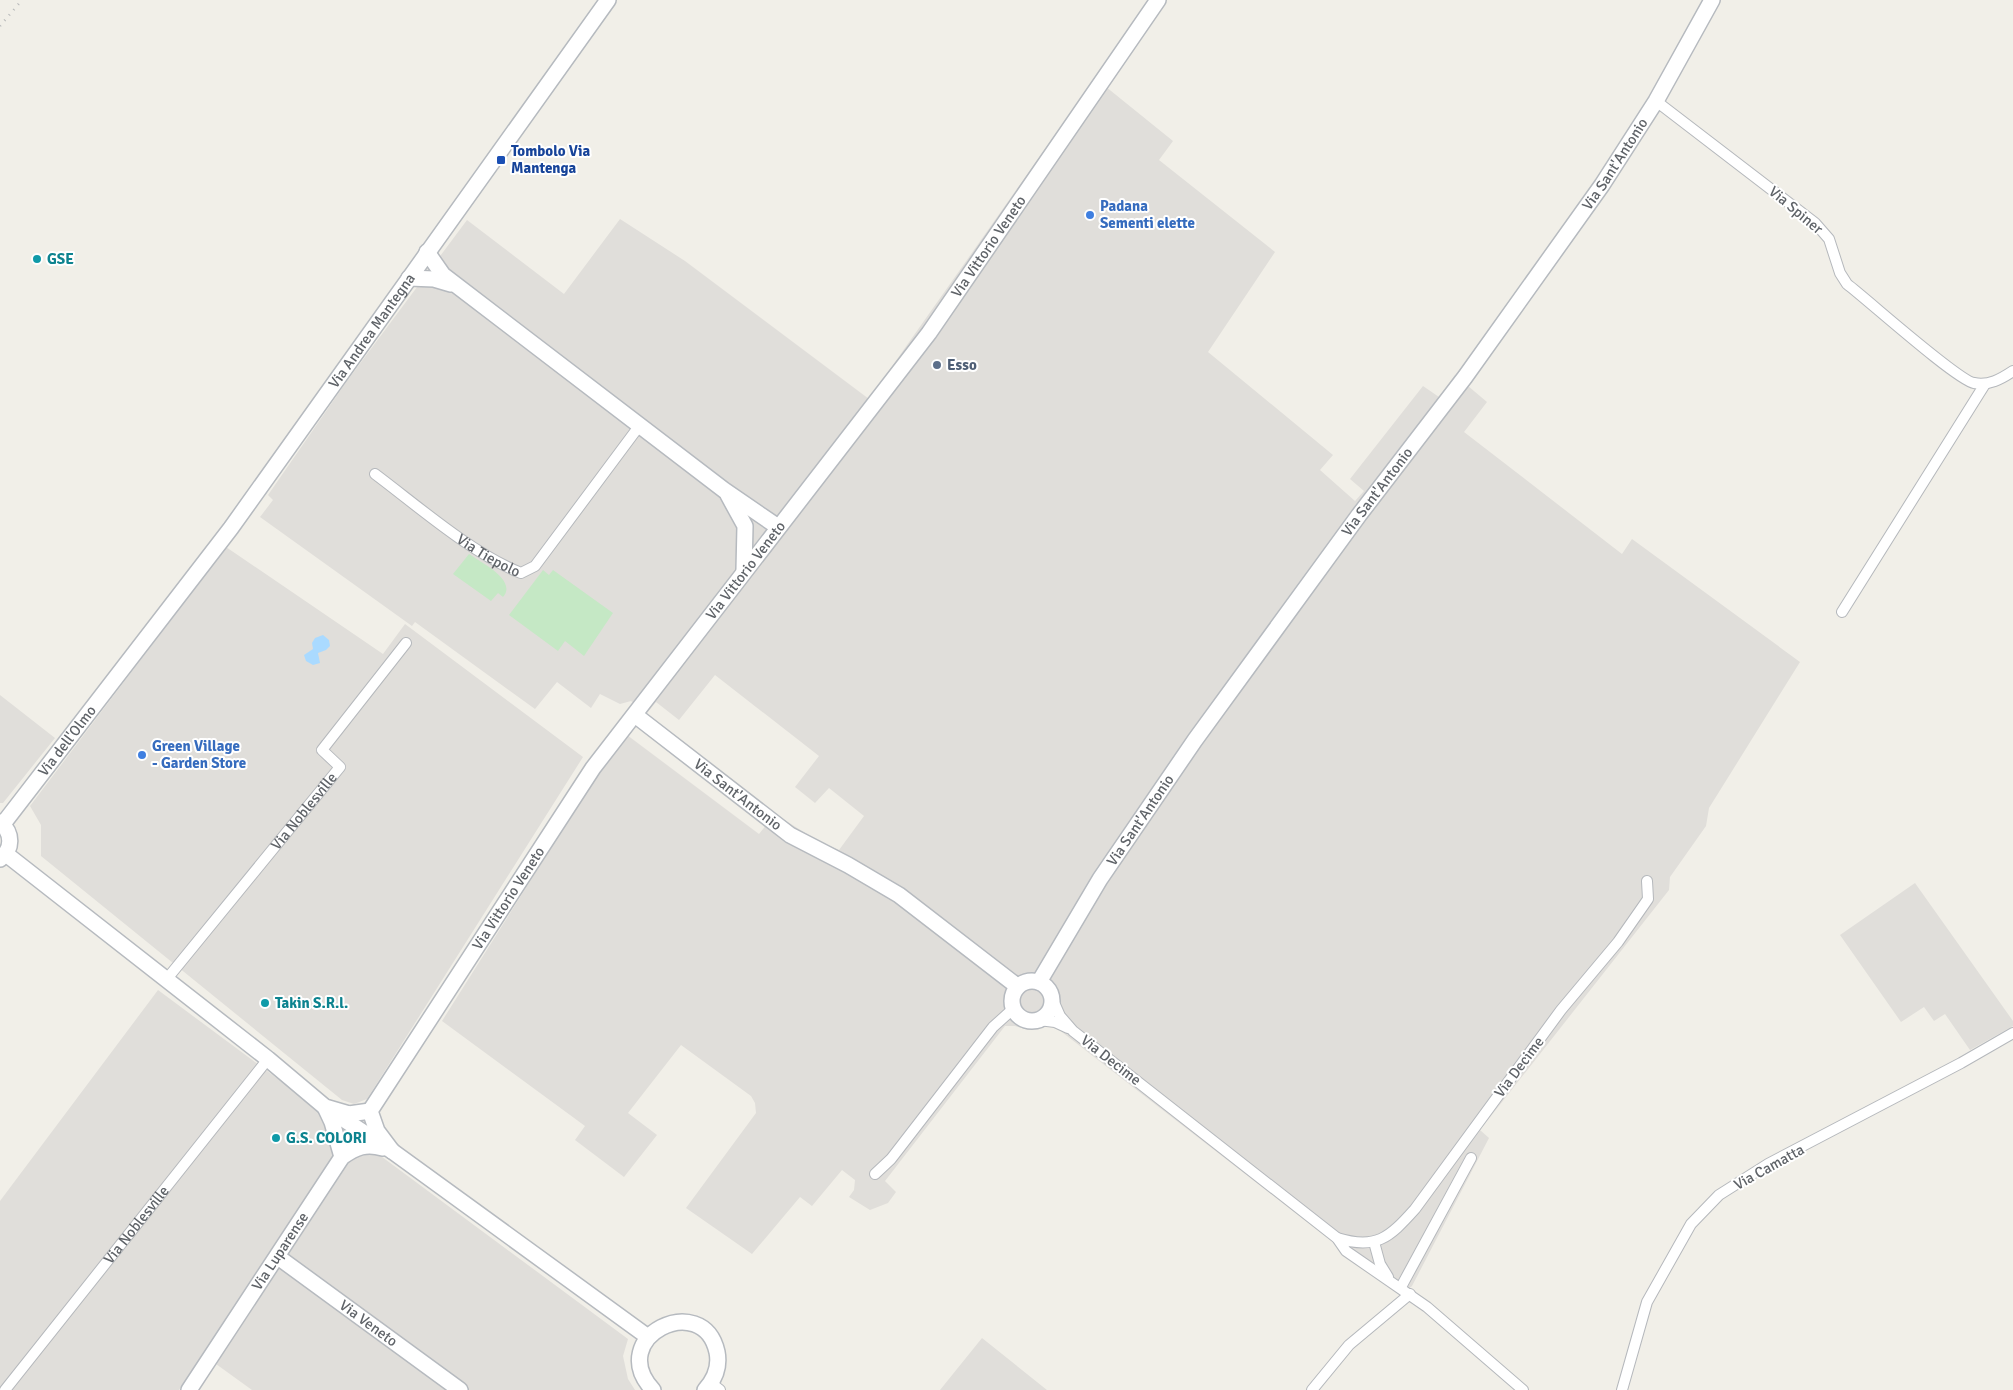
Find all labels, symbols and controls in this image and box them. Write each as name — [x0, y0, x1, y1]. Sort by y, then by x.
street label: Via Sant'Antonio — [1578, 114, 1652, 214]
place label: Tombolo Via Mantenga — [511, 142, 590, 177]
marker: Tombolo Via Mantenga — [495, 154, 507, 166]
street label: Via Spiner — [1765, 182, 1827, 238]
street label: Via Vittorio Veneto — [947, 192, 1030, 301]
place label: Padana Sementi elette — [1100, 197, 1195, 232]
marker: Padana Sementi elette — [1084, 209, 1096, 221]
place label: GSE — [47, 250, 74, 268]
marker: GSE — [31, 253, 43, 265]
street label: Via Andrea Mantegna — [325, 270, 419, 392]
place label: Esso — [947, 356, 977, 374]
marker: Esso — [931, 359, 943, 371]
street label: Via Sant'Antonio — [1338, 444, 1417, 539]
street label: Via Vittorio Veneto — [702, 517, 789, 623]
street label: Via Tiepolo — [453, 530, 523, 581]
street label: Via dell'Olmo — [34, 702, 100, 780]
place label: Green Village - Garden Store — [152, 737, 246, 772]
marker: Green Village - Garden Store — [136, 749, 148, 761]
street label: Via Sant'Antonio — [690, 755, 786, 834]
street label: Via Noblesville — [267, 769, 341, 854]
street label: Via Sant'Antonio — [1103, 771, 1178, 869]
street label: Via Vittorio Veneto — [468, 843, 549, 953]
place label: Takin S.R.l. — [275, 994, 348, 1012]
marker: Takin S.R.l. — [259, 997, 271, 1009]
street label: Via Decime — [1077, 1031, 1145, 1089]
street label: Via Decime — [1490, 1033, 1548, 1101]
place label: G.S. COLORI — [286, 1129, 367, 1147]
marker: G.S. COLORI — [270, 1132, 282, 1144]
street label: Via Camatta — [1731, 1140, 1807, 1194]
street label: Via Noblesville — [100, 1182, 173, 1267]
street label: Via Luparense — [248, 1209, 312, 1294]
street label: Via Veneto — [336, 1296, 401, 1350]

